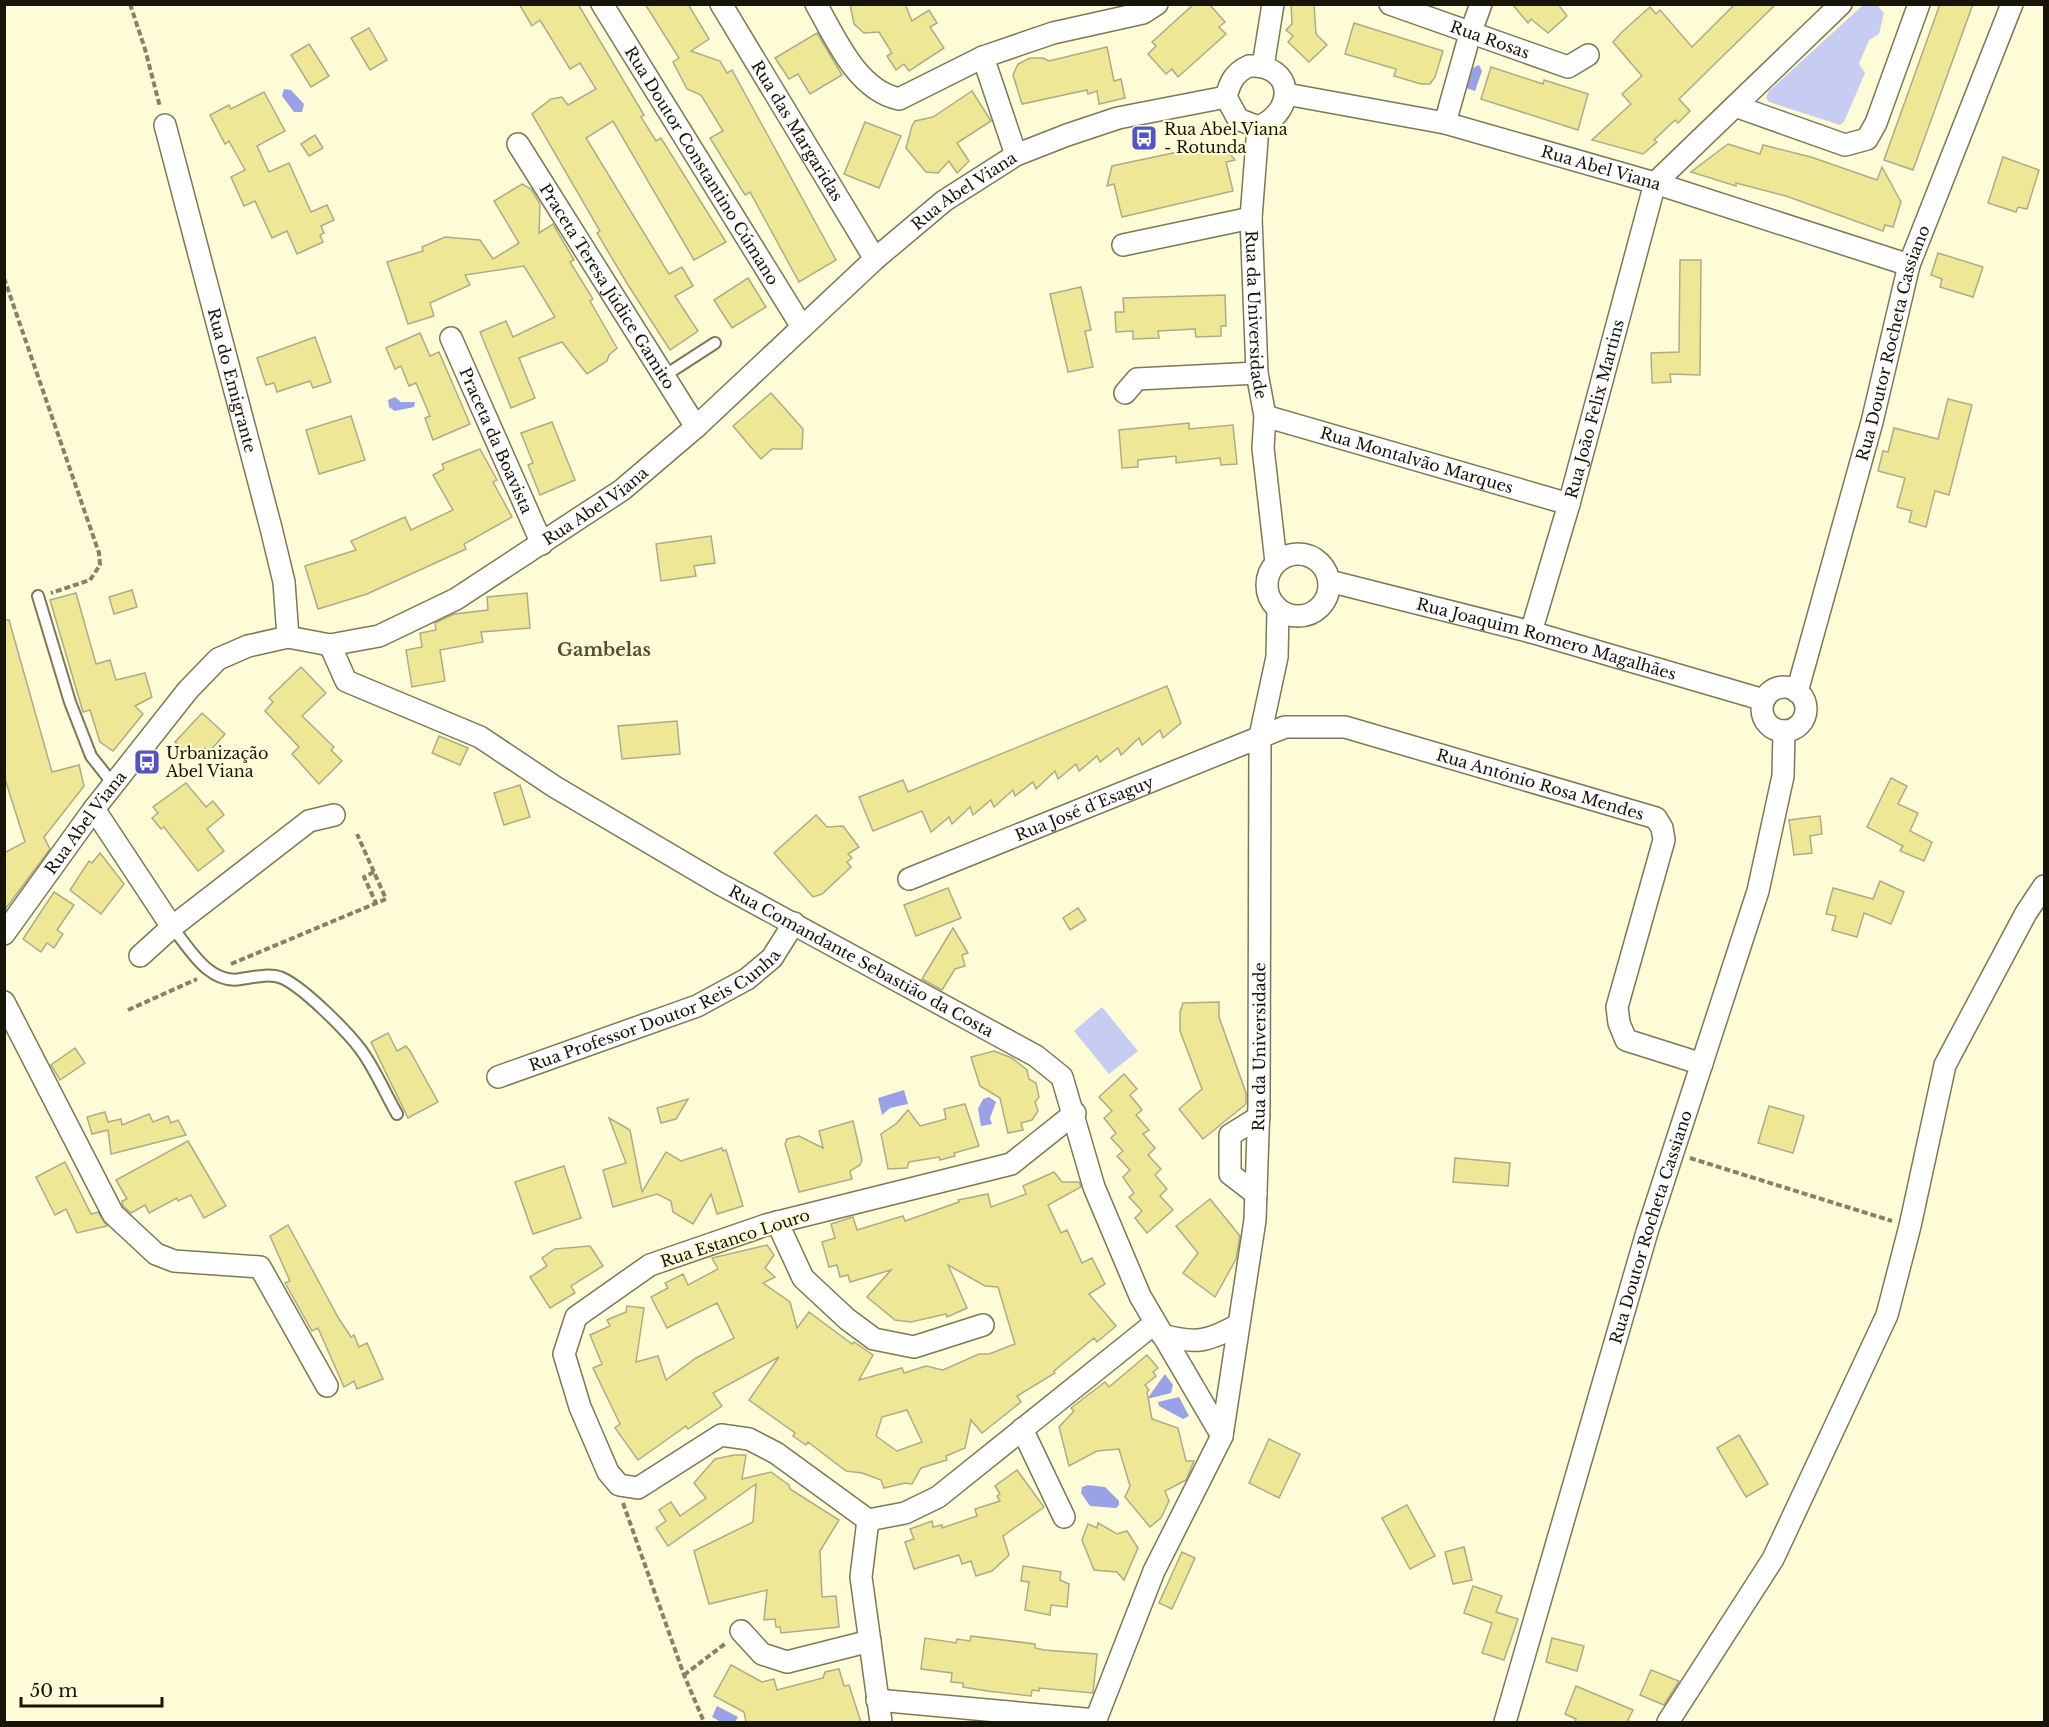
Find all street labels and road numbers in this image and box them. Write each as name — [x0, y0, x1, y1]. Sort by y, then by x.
street label: Rua Rosas — [1447, 16, 1532, 63]
street label: Rua Doutor Constantino Cúmano — [621, 43, 783, 288]
street label: Rua das Margaridas — [747, 57, 848, 205]
street label: Rua Abel Viana — [1539, 141, 1664, 194]
street label: Rua Abel Viana — [907, 147, 1020, 234]
street label: Praceta Teresa Júdice Gamito — [535, 180, 680, 393]
street label: Rua Doutor Rocheta Cassiano — [1852, 222, 1934, 463]
street label: Rua da Universidade — [1241, 230, 1272, 401]
street label: Rua do Emigrante — [204, 306, 261, 455]
street label: Rua João Felix Martins — [1561, 317, 1628, 501]
street label: Praceta da Boavista — [455, 364, 537, 517]
street label: Rua Montalvão Marques — [1318, 422, 1516, 497]
street label: Rua Abel Viana — [539, 462, 652, 549]
street label: Rua Joaquim Romero Magalhães — [1415, 594, 1679, 684]
street label: Rua António Rosa Mendes — [1434, 744, 1646, 824]
street label: Rua Abel Viana — [40, 767, 130, 878]
street label: Rua José d´Esaguy — [1012, 771, 1157, 845]
street label: Rua Comandante Sebastião da Costa — [725, 881, 997, 1041]
street label: Rua Professor Doutor Reis Cunha — [526, 946, 785, 1075]
street label: Rua da Universidade — [1248, 962, 1269, 1132]
street label: Rua Doutor Rocheta Cassiano — [1605, 1108, 1696, 1346]
street label: Rua Estanco Louro — [658, 1204, 812, 1272]

